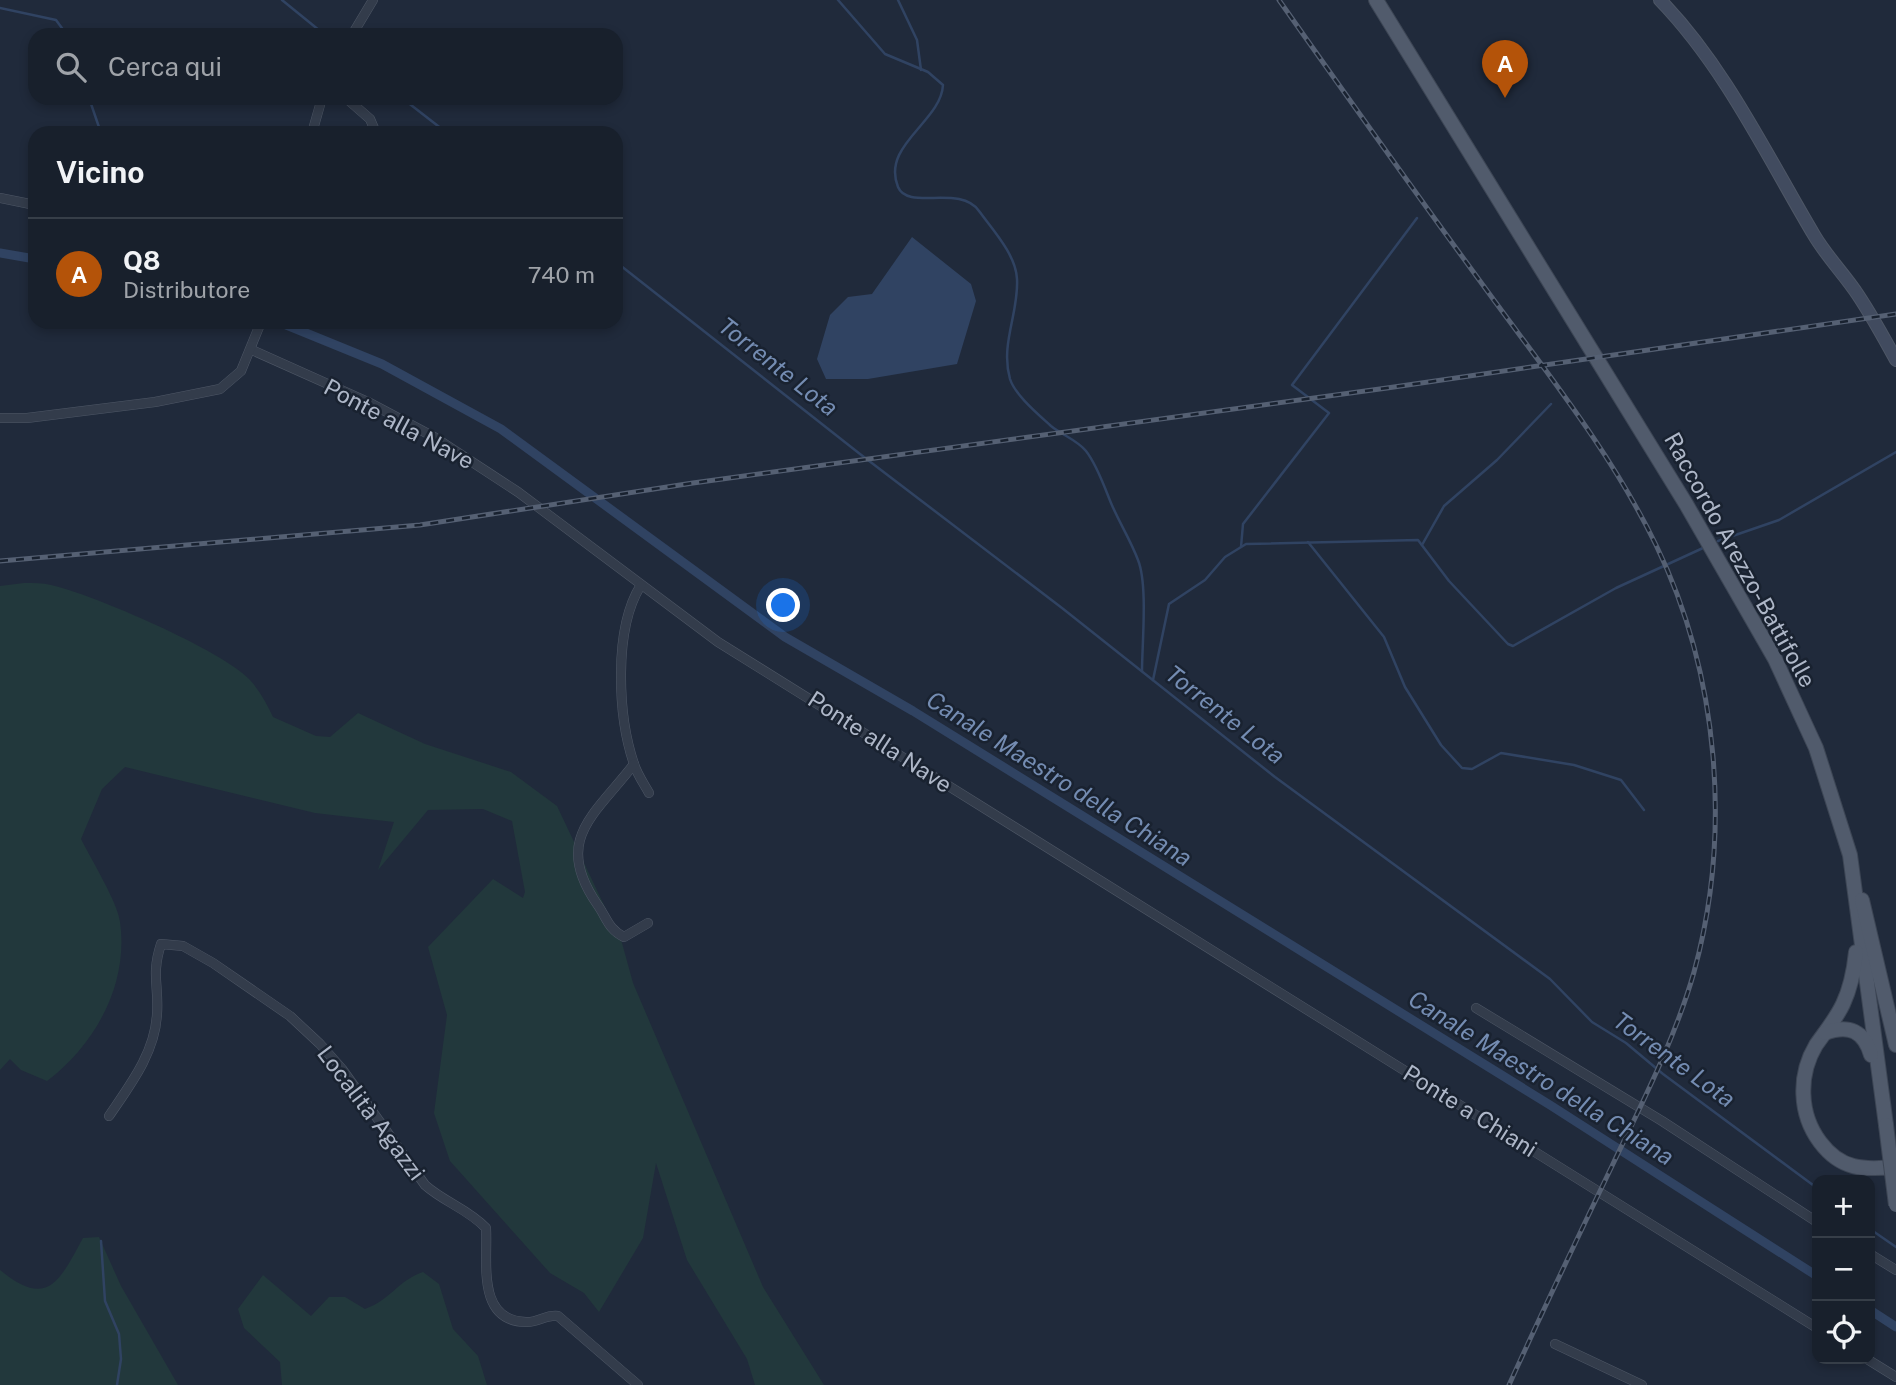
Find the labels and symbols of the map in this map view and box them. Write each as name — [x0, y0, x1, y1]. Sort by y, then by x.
pin: A — [1482, 40, 1528, 98]
water label: Torrente Lota — [713, 311, 844, 421]
street label: Ponte alla Nave — [320, 373, 479, 474]
street label: Raccordo Arezzo-Battifolle — [1659, 428, 1822, 692]
your location — [766, 588, 800, 622]
water label: Torrente Lota — [1160, 659, 1291, 769]
street label: Ponte alla Nave — [803, 685, 957, 798]
water label: Canale Maestro della Chiana — [922, 685, 1197, 871]
water label: Canale Maestro della Chiana — [1404, 984, 1679, 1170]
water label: Torrente Lota — [1608, 1006, 1741, 1113]
street label: Località Agazzi — [312, 1040, 431, 1185]
street label: Ponte a Chiani — [1399, 1059, 1542, 1162]

